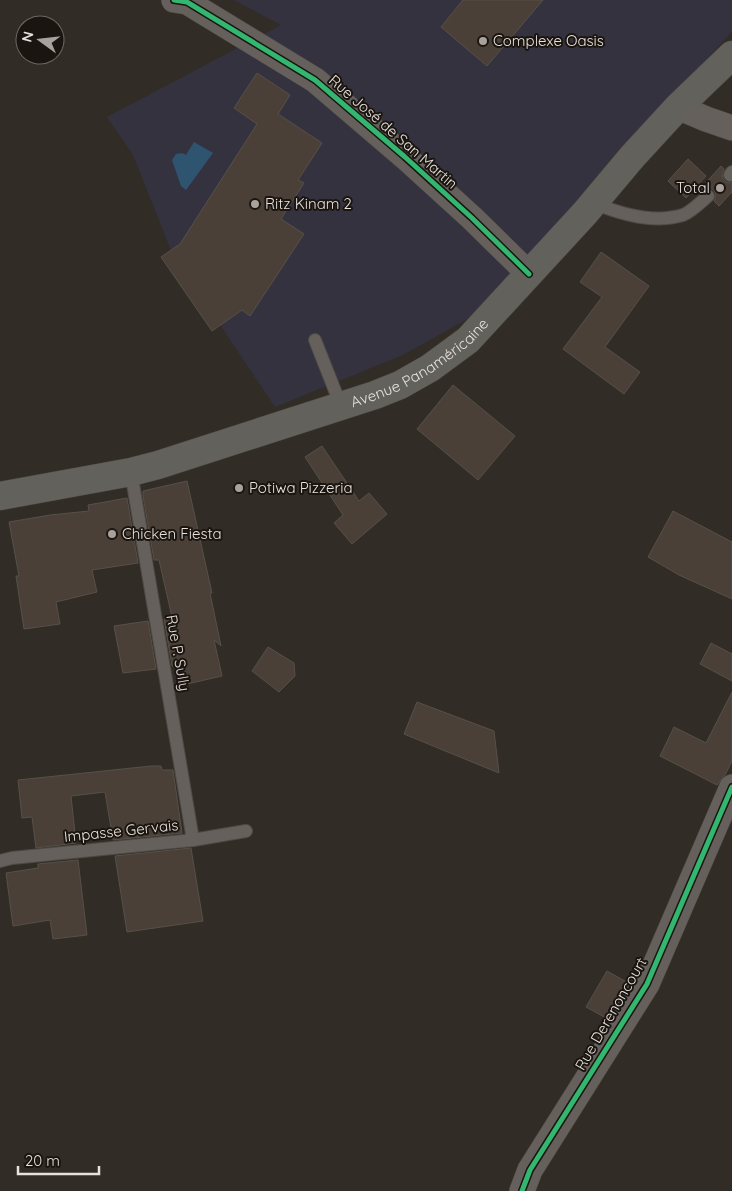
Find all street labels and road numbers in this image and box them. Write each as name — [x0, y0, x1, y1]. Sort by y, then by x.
street label: Rue José de San Martin — [325, 71, 462, 193]
street label: Avenue Panaméricaine — [348, 314, 492, 411]
street label: Rue P. Sully — [162, 613, 195, 693]
street label: Impasse Gervais — [63, 815, 179, 846]
street label: Rue Derenoncourt — [571, 954, 651, 1073]

